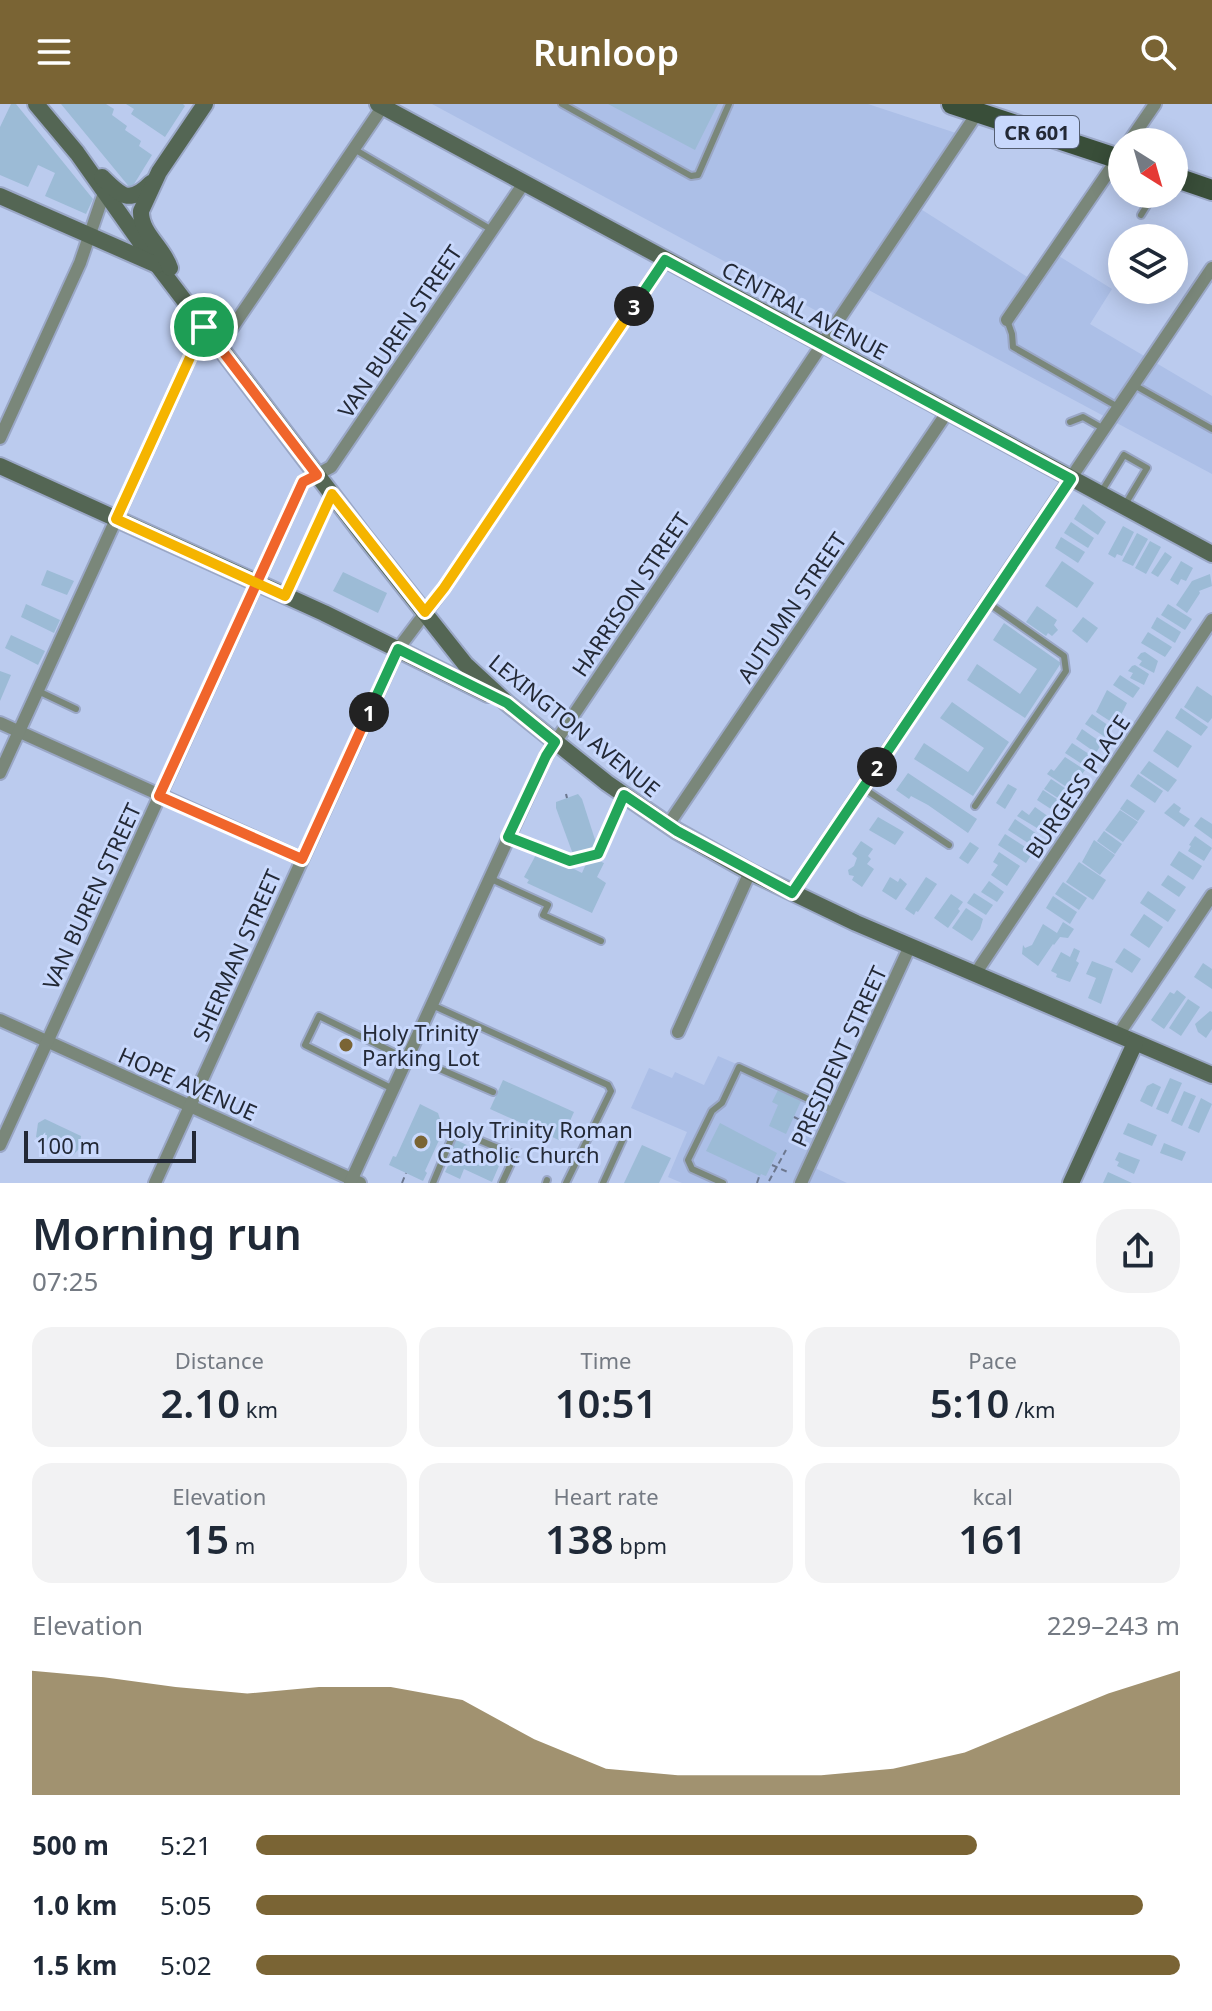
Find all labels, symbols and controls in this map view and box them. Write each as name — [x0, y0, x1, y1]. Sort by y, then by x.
text: Runloop — [533, 28, 679, 77]
icon: menu — [32, 30, 76, 74]
icon: search — [1136, 30, 1180, 74]
road number: CR 601 — [995, 116, 1079, 148]
north arrow — [1108, 128, 1188, 208]
map controls — [1108, 128, 1188, 304]
button: layers — [1108, 224, 1188, 304]
street label: VAN BUREN STREET — [330, 239, 468, 423]
street label: CENTRAL AVENUE — [717, 254, 893, 366]
pin: 3 — [614, 286, 654, 326]
text: 3 — [628, 291, 640, 321]
pin — [170, 293, 238, 361]
icon: arrive — [182, 305, 226, 349]
street label: HARRISON STREET — [564, 506, 696, 682]
street label: AUTUMN STREET — [729, 526, 853, 688]
street label: LEXINGTON AVENUE — [483, 647, 667, 803]
pin: 1 — [349, 692, 389, 732]
text: 1 — [363, 697, 375, 727]
street label: BURGESS PLACE — [1018, 708, 1136, 864]
pin: 2 — [857, 747, 897, 787]
text: 2 — [871, 752, 883, 782]
street label: VAN BUREN STREET — [35, 798, 147, 994]
street label: SHERMAN STREET — [185, 864, 287, 1046]
street label: PRESIDENT STREET — [783, 961, 893, 1151]
place label: Holy Trinity Parking Lot — [362, 1017, 480, 1072]
marker: Holy Trinity Parking Lot — [337, 1036, 355, 1054]
street label: HOPE AVENUE — [114, 1039, 262, 1127]
place label: Holy Trinity Roman Catholic Church — [437, 1114, 633, 1169]
scale bar — [24, 1127, 196, 1163]
text: 100 m — [36, 1130, 100, 1160]
marker: Holy Trinity Roman Catholic Church — [412, 1133, 430, 1151]
text: Morning run — [32, 1203, 302, 1263]
button: share — [1096, 1209, 1180, 1293]
text: 07:25 — [32, 1263, 98, 1299]
text: Distance — [175, 1345, 264, 1375]
text: Time — [581, 1345, 631, 1375]
text: Pace — [968, 1345, 1017, 1375]
text: 2.10 — [160, 1375, 240, 1430]
text: 10:51 — [555, 1375, 657, 1430]
text: 5:10 — [930, 1375, 1009, 1430]
text: km — [240, 1394, 278, 1424]
text: /km — [1009, 1394, 1056, 1424]
text: Elevation — [172, 1481, 266, 1511]
text: Heart rate — [553, 1481, 659, 1511]
text: kcal — [972, 1481, 1013, 1511]
text: 15 — [183, 1511, 229, 1566]
text: 138 — [545, 1511, 614, 1566]
text: 161 — [958, 1511, 1027, 1566]
text: m — [229, 1530, 255, 1560]
text: bpm — [614, 1530, 667, 1560]
text: Elevation — [32, 1607, 143, 1643]
text: 229–243 m — [1047, 1607, 1180, 1643]
text: 500 m — [32, 1827, 109, 1863]
text: 5:21 — [160, 1827, 212, 1863]
text: 1.0 km — [32, 1887, 117, 1923]
text: 5:05 — [160, 1887, 212, 1923]
text: 1.5 km — [32, 1947, 117, 1983]
text: 5:02 — [160, 1947, 212, 1983]

